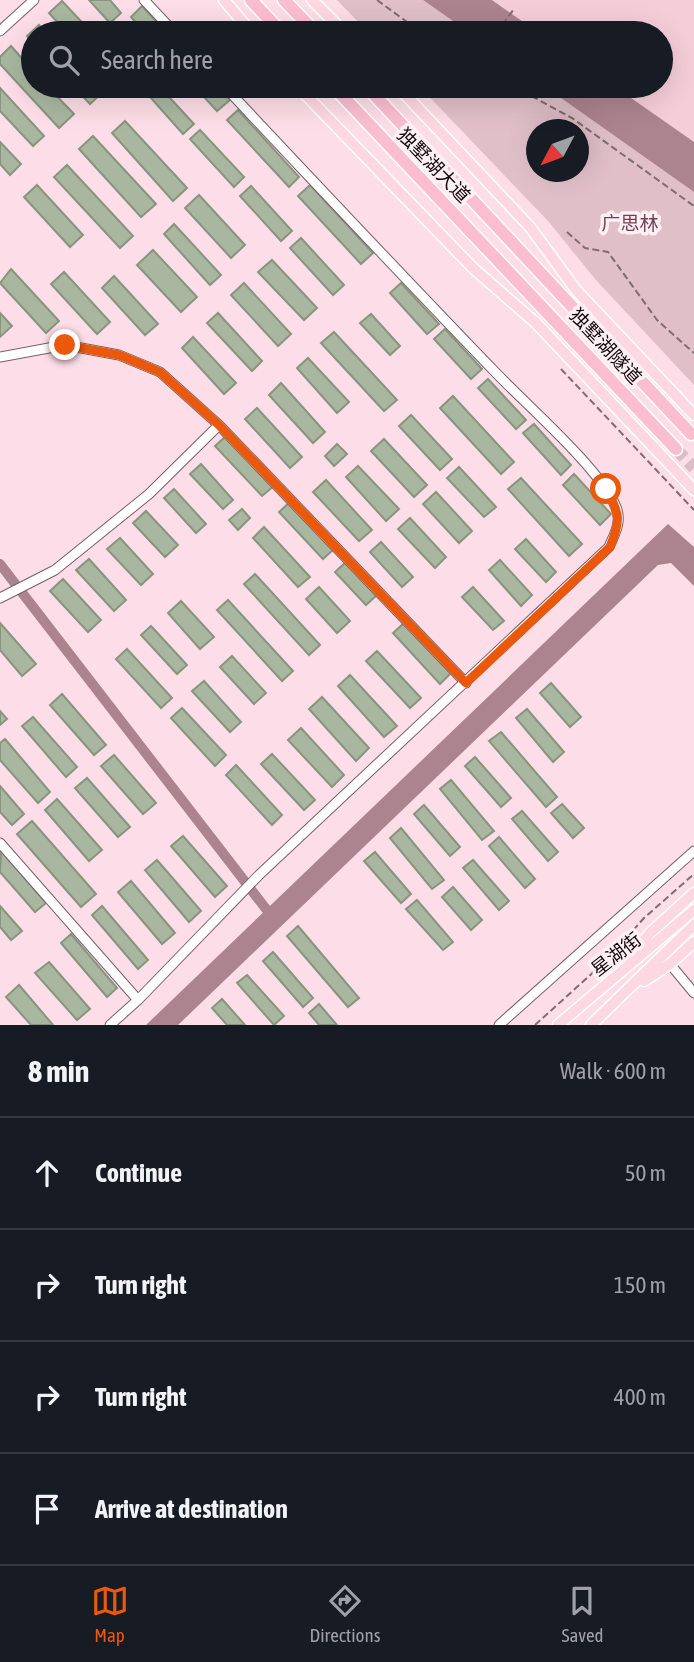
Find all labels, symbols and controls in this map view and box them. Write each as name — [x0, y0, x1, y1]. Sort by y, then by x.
search box — [21, 21, 673, 98]
icon: search — [45, 41, 83, 79]
text: Search here — [101, 45, 213, 75]
north arrow — [526, 119, 589, 182]
street label: 独墅湖大道 — [393, 123, 475, 207]
park label: 广思林 — [601, 212, 659, 234]
street label: 独墅湖隧道 — [566, 304, 646, 388]
route end — [49, 329, 80, 360]
route start — [590, 473, 621, 504]
street label: 星湖街 — [587, 928, 645, 980]
text: 8 min — [28, 1054, 89, 1088]
text: Walk · 600 m — [560, 1058, 666, 1084]
icon: ahead — [28, 1154, 66, 1192]
text: Continue — [95, 1158, 182, 1188]
text: 50 m — [625, 1160, 666, 1186]
icon: right — [28, 1266, 66, 1304]
text: Turn right — [95, 1270, 186, 1300]
text: 150 m — [614, 1272, 666, 1298]
icon: right — [28, 1378, 66, 1416]
text: Turn right — [95, 1382, 186, 1412]
text: 400 m — [614, 1384, 666, 1410]
icon: arrive — [28, 1490, 66, 1528]
text: Arrive at destination — [95, 1494, 288, 1524]
tab: Map — [91, 1582, 129, 1646]
tab: Directions — [310, 1582, 380, 1646]
tab: Saved — [561, 1582, 603, 1646]

